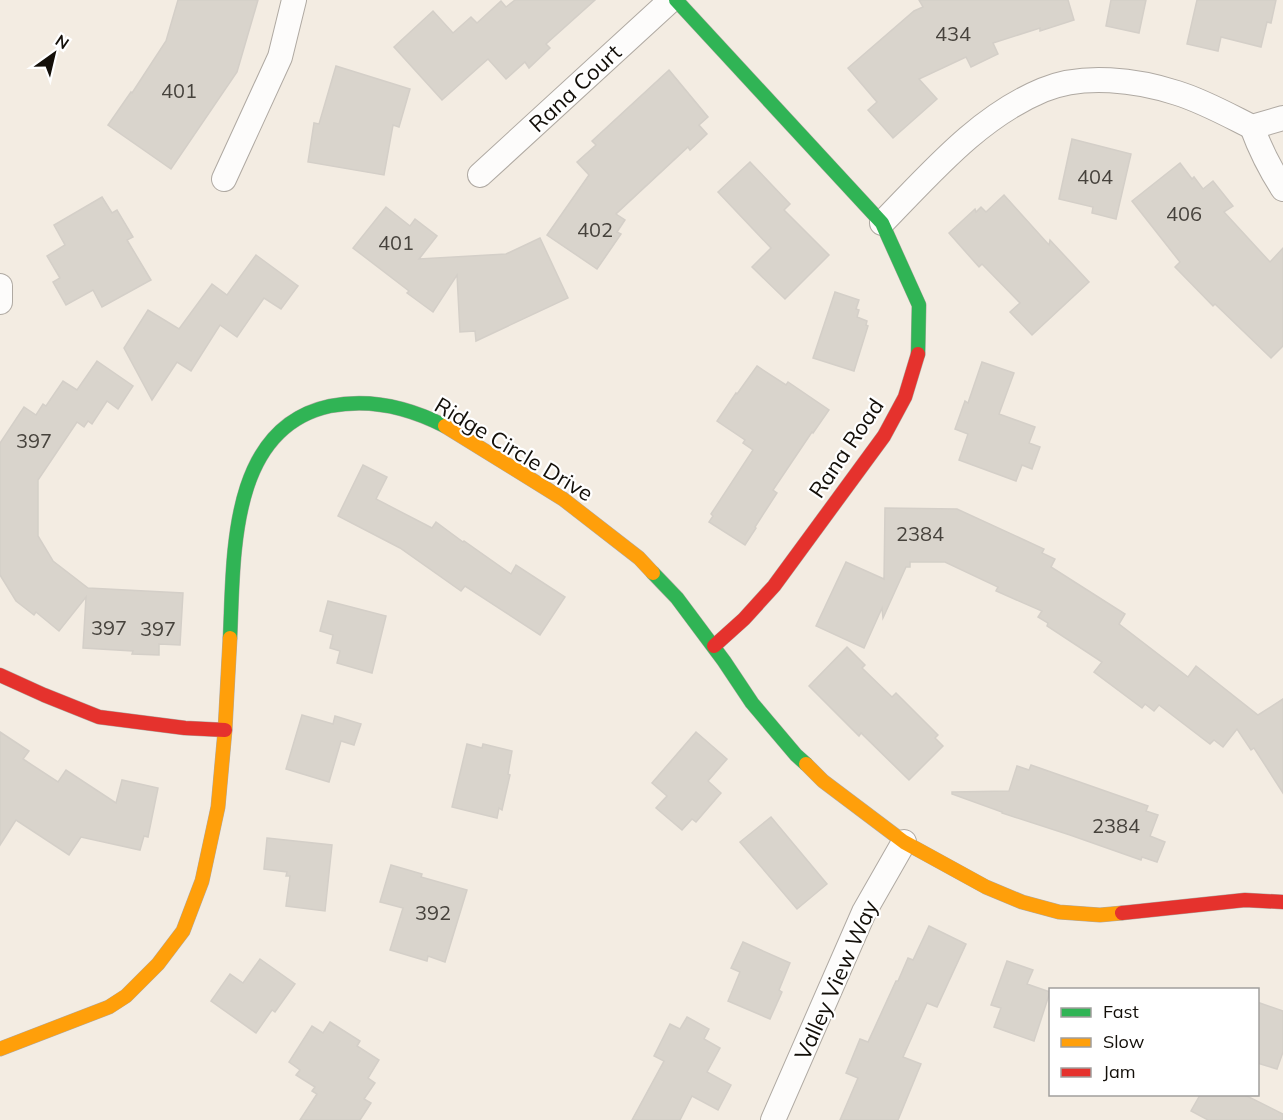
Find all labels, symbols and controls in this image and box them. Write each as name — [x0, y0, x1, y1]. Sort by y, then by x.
house number: 434 — [935, 21, 971, 46]
north arrow — [24, 24, 84, 84]
text: N — [52, 30, 73, 53]
street label: Rana Court — [523, 38, 627, 138]
house number: 401 — [161, 78, 197, 103]
house number: 404 — [1077, 164, 1113, 189]
house number: 406 — [1166, 201, 1202, 226]
house number: 402 — [577, 217, 613, 242]
house number: 401 — [378, 230, 414, 255]
street label: Ridge Circle Drive — [430, 391, 598, 507]
street label: Rana Road — [802, 393, 890, 503]
house number: 397 — [16, 428, 52, 453]
house number: 2384 — [896, 521, 944, 546]
house number: 397 — [91, 615, 127, 640]
house number: 397 — [140, 616, 176, 641]
house number: 2384 — [1092, 813, 1140, 838]
street label: Valley View Way — [788, 895, 884, 1064]
house number: 392 — [415, 900, 451, 925]
legend — [1049, 988, 1259, 1096]
text: Fast — [1103, 1000, 1139, 1023]
text: Slow — [1103, 1030, 1145, 1053]
text: Jam — [1103, 1060, 1136, 1083]

